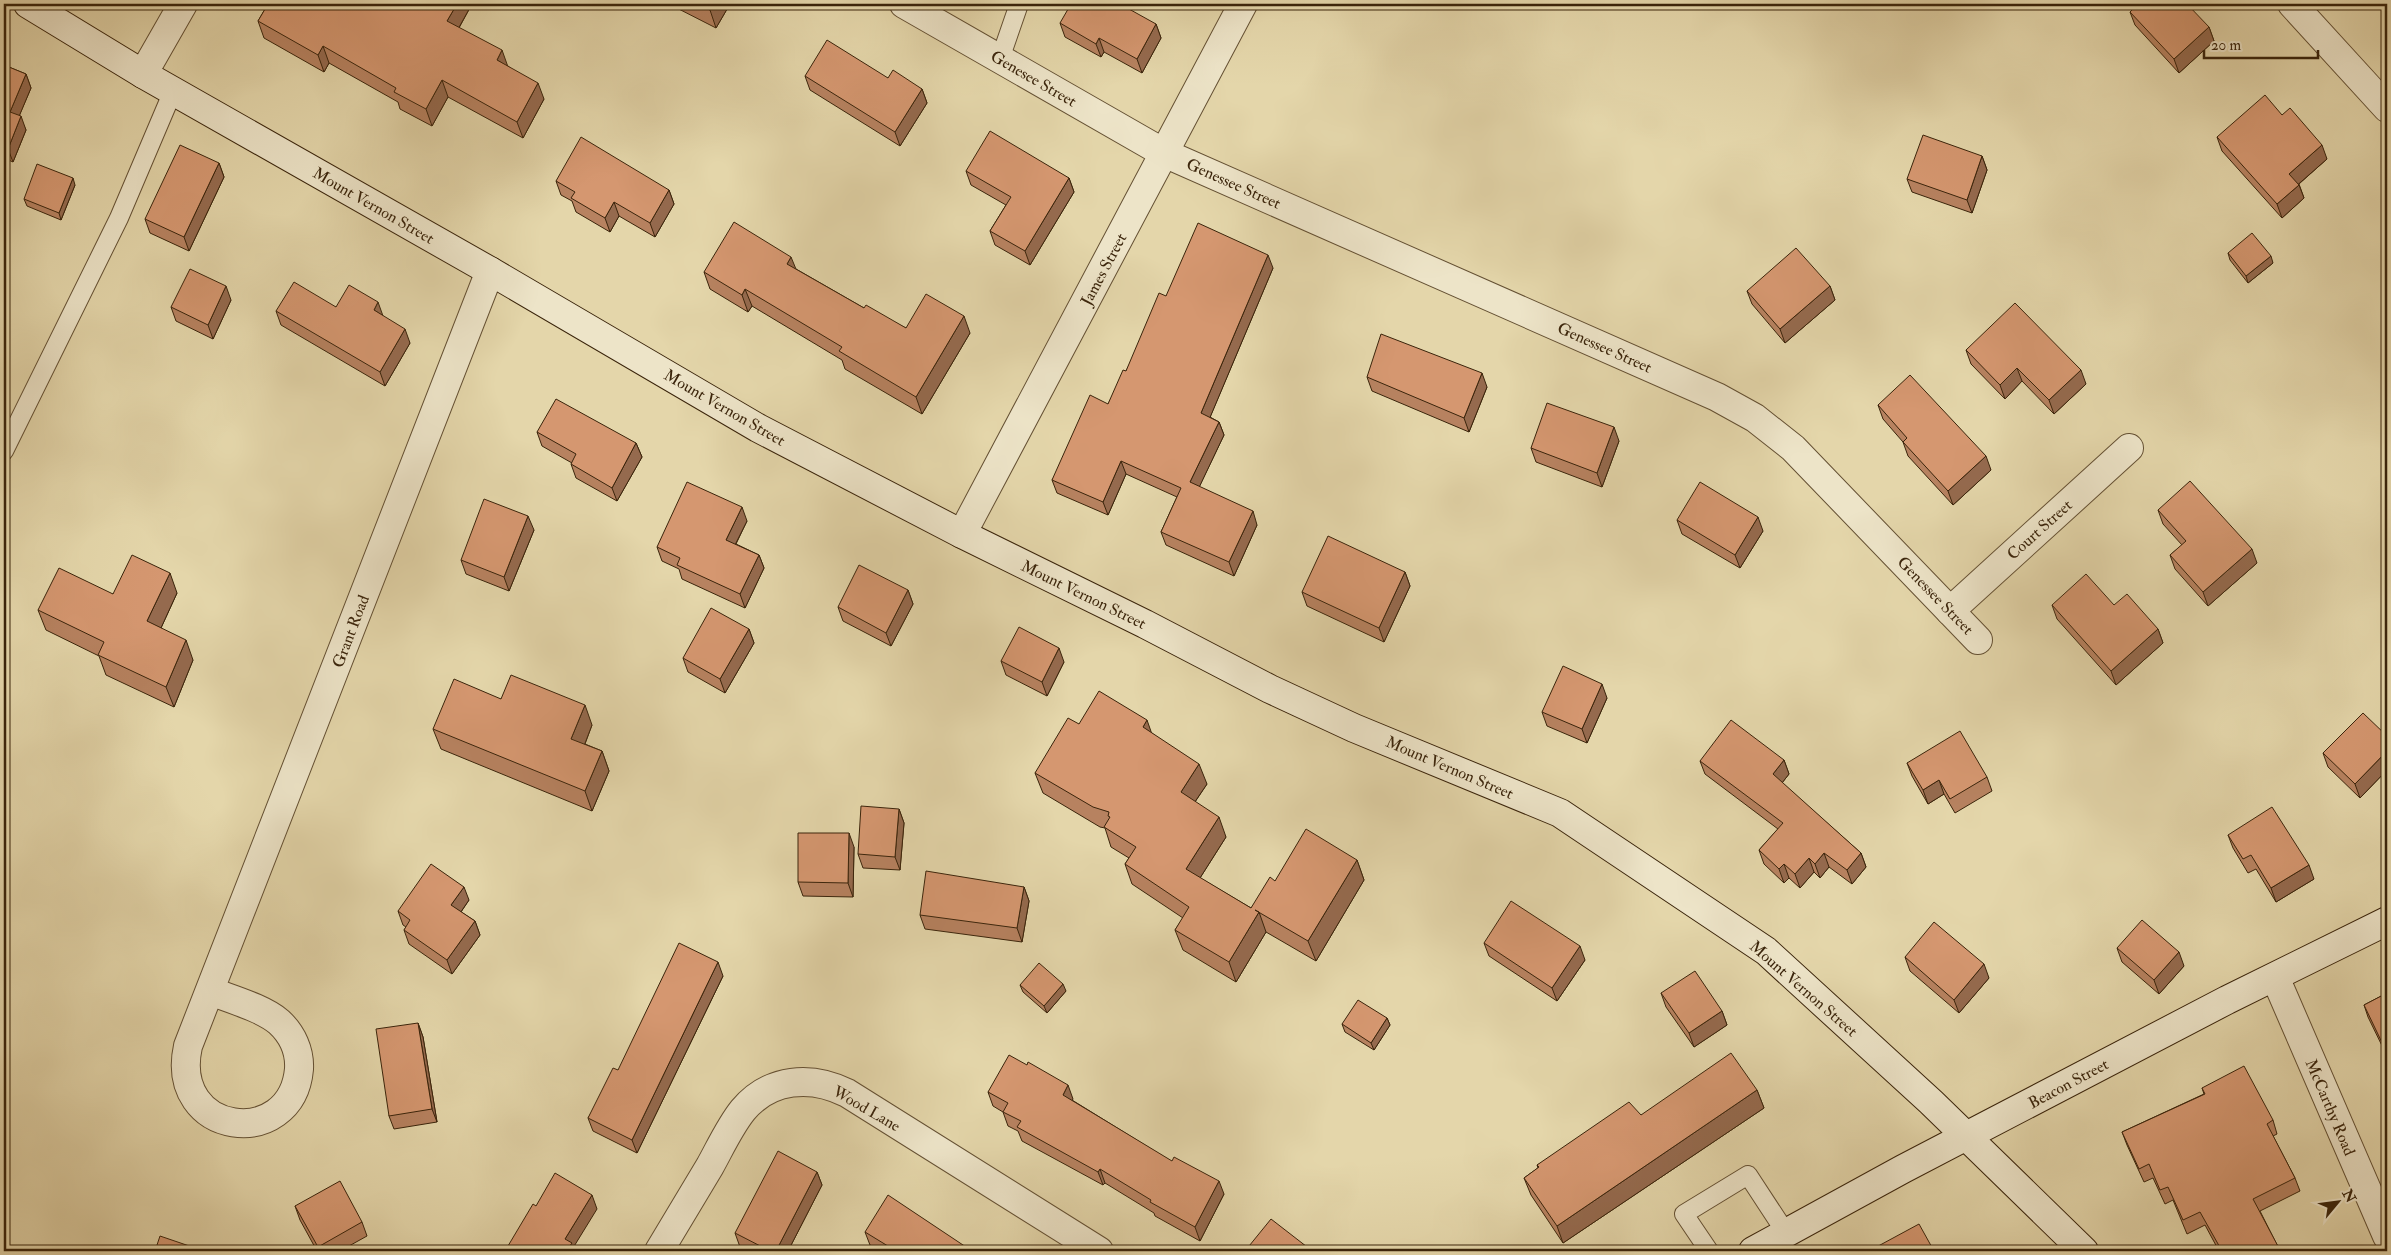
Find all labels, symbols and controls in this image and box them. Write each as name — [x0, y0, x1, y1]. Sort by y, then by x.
scale bar — [2204, 28, 2317, 60]
text: 20 m — [2211, 36, 2241, 55]
street label: Genesee Street — [987, 46, 1080, 111]
street label: Genessee Street — [1183, 154, 1284, 214]
street label: Mount Vernon Street — [309, 163, 438, 249]
street label: James Street — [1076, 230, 1132, 310]
street label: Genessee Street — [1554, 318, 1655, 378]
street label: Mount Vernon Street — [660, 365, 789, 451]
street label: Court Street — [2003, 495, 2076, 564]
street label: Genessee Street — [1893, 552, 1978, 639]
street label: Mount Vernon Street — [1018, 556, 1149, 634]
street label: Grant Road — [328, 592, 374, 670]
street label: Mount Vernon Street — [1383, 732, 1516, 804]
street label: Mount Vernon Street — [1745, 936, 1861, 1041]
street label: Beacon Street — [2025, 1054, 2112, 1113]
street label: McCarthy Road — [2301, 1056, 2359, 1159]
street label: Wood Lane — [828, 1081, 904, 1136]
north arrow — [2314, 1178, 2364, 1228]
text: N — [2338, 1185, 2360, 1206]

